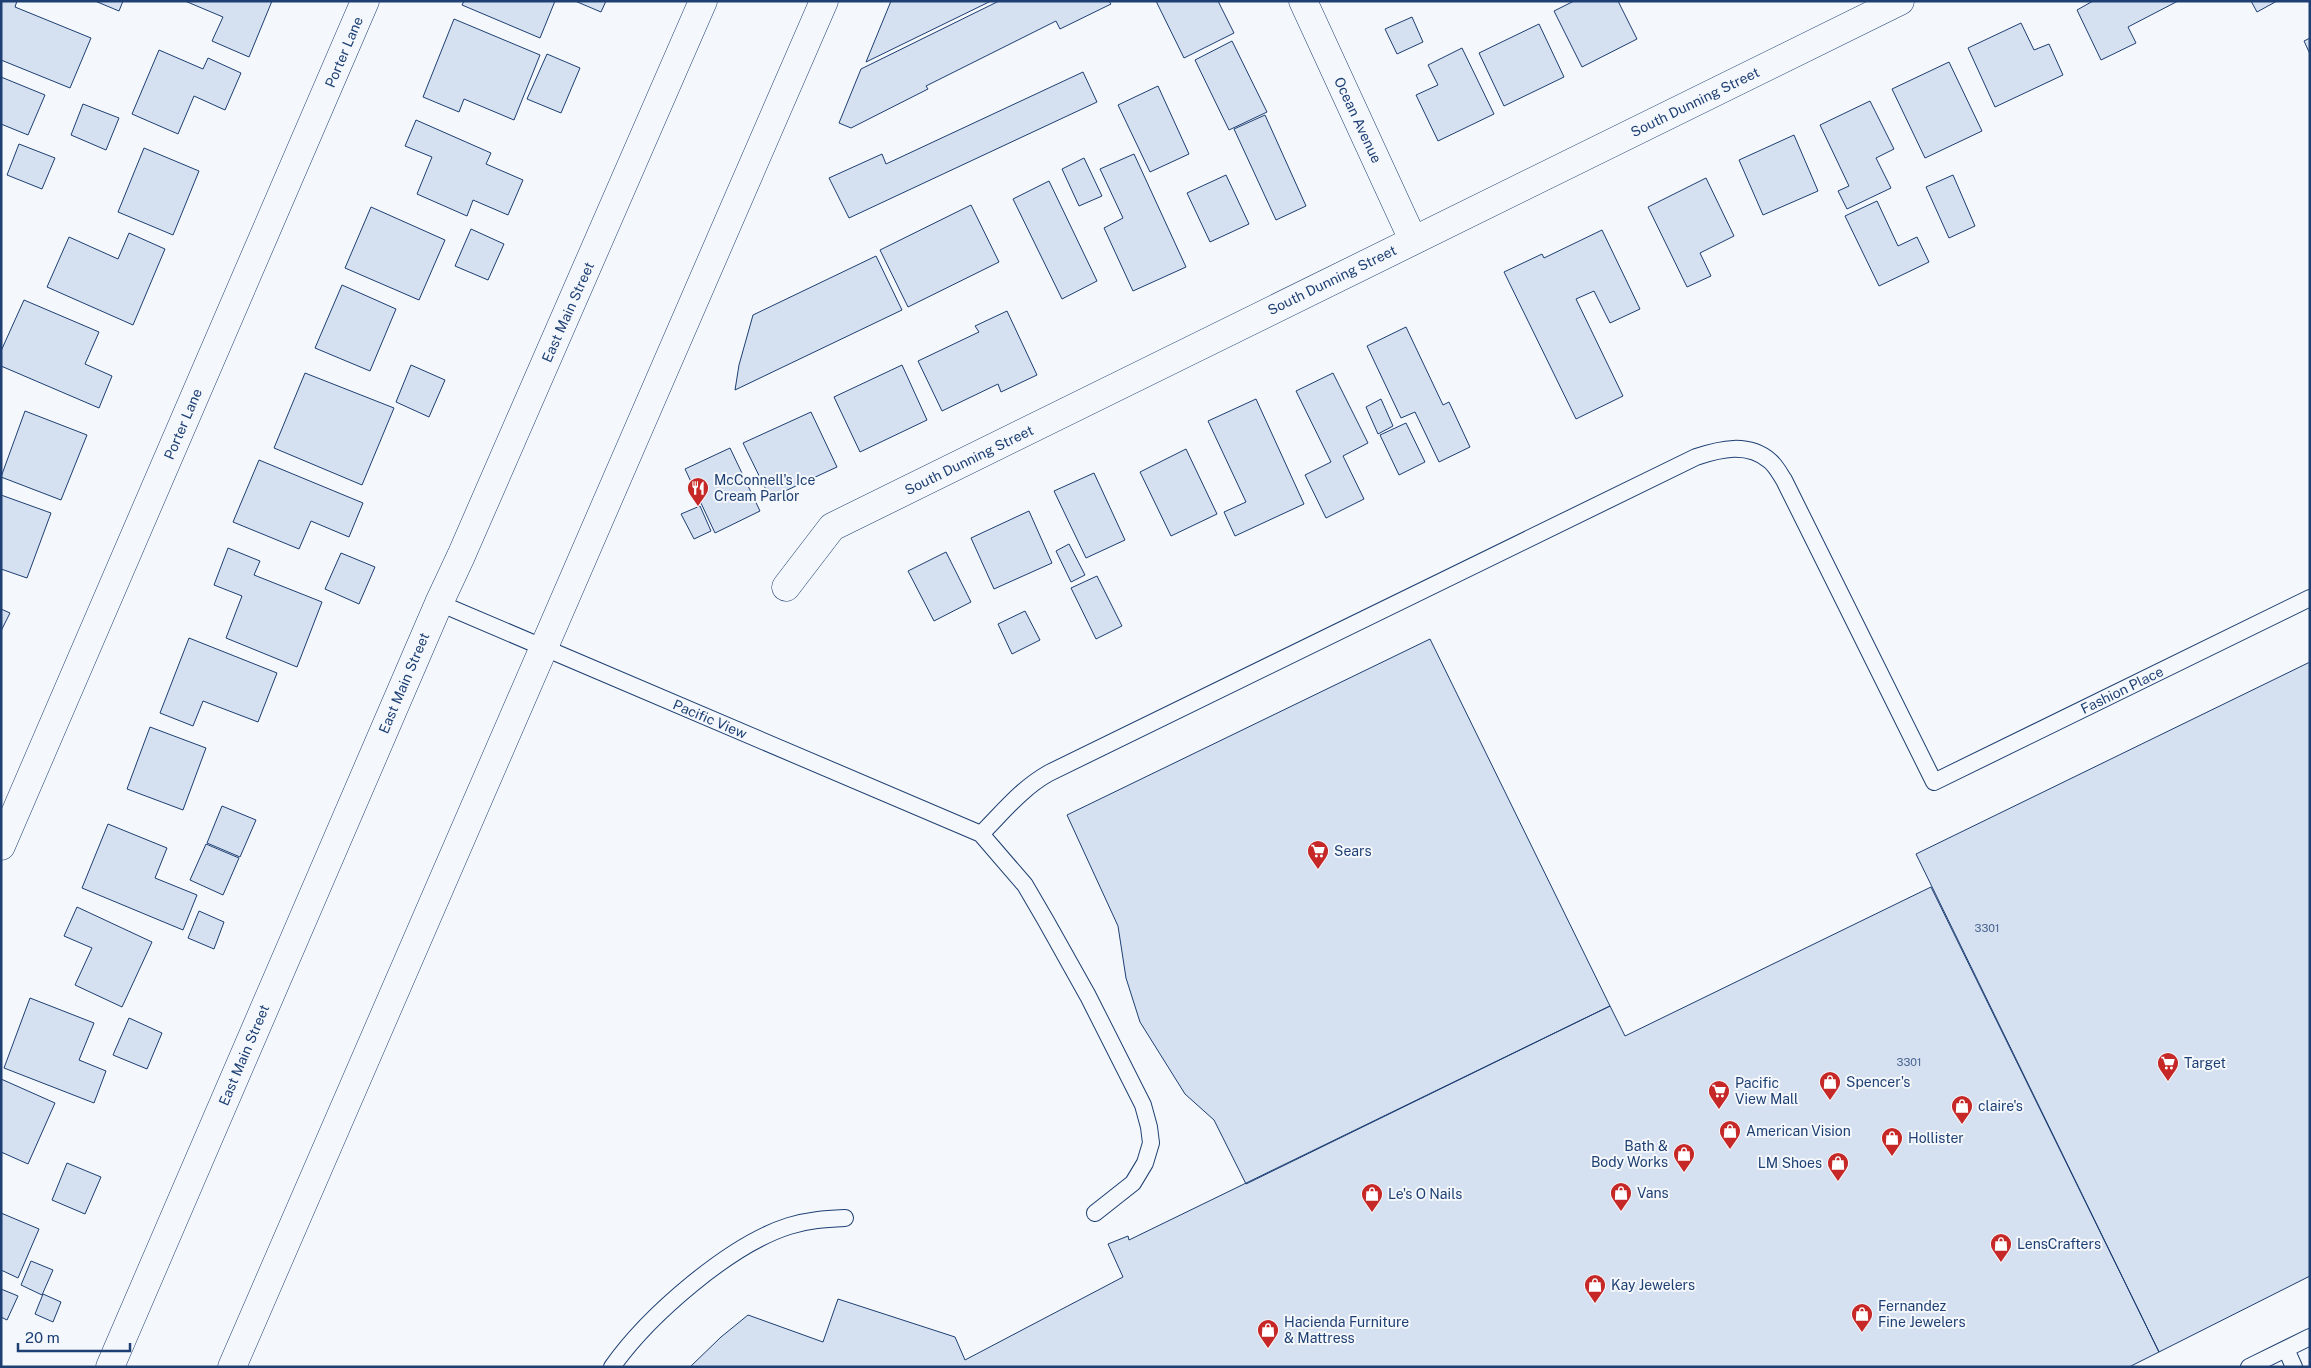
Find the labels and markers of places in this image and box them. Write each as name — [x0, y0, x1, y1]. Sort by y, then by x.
place label: McConnell's Ice Cream Parlor — [714, 472, 815, 504]
restaurant icon: McConnell's Ice Cream Parlor — [686, 476, 710, 507]
supermarket icon: Sears — [1306, 839, 1330, 870]
place label: Sears — [1334, 843, 1371, 859]
supermarket icon: Target — [2156, 1051, 2180, 1082]
place label: Target — [2184, 1055, 2226, 1071]
shop icon: Spencer's — [1818, 1070, 1842, 1101]
place label: Spencer's — [1846, 1074, 1910, 1090]
place label: Pacific View Mall — [1735, 1075, 1798, 1107]
supermarket icon: Pacific View Mall — [1707, 1079, 1731, 1110]
shop icon: claire's — [1950, 1094, 1974, 1125]
place label: claire's — [1978, 1098, 2023, 1114]
shop icon: American Vision — [1718, 1119, 1742, 1150]
place label: American Vision — [1746, 1123, 1851, 1139]
shop icon: Hollister — [1880, 1126, 1904, 1157]
place label: Hollister — [1908, 1130, 1964, 1146]
place label: Bath & Body Works — [1591, 1138, 1668, 1170]
shop icon: Bath & Body Works — [1672, 1142, 1696, 1173]
shop icon: LM Shoes — [1826, 1151, 1850, 1182]
place label: LM Shoes — [1758, 1155, 1822, 1171]
shop icon: Vans — [1609, 1181, 1633, 1212]
shop icon: Le's O Nails — [1360, 1182, 1384, 1213]
place label: Vans — [1637, 1185, 1669, 1201]
place label: Le's O Nails — [1388, 1186, 1462, 1202]
shop icon: LensCrafters — [1989, 1232, 2013, 1263]
place label: LensCrafters — [2017, 1236, 2101, 1252]
shop icon: Kay Jewelers — [1583, 1273, 1607, 1304]
place label: Kay Jewelers — [1611, 1277, 1695, 1293]
place label: Fernandez Fine Jewelers — [1878, 1298, 1966, 1330]
shop icon: Fernandez Fine Jewelers — [1850, 1302, 1874, 1333]
place label: Hacienda Furniture & Mattress — [1284, 1314, 1409, 1346]
shop icon: Hacienda Furniture & Mattress — [1256, 1318, 1280, 1349]

